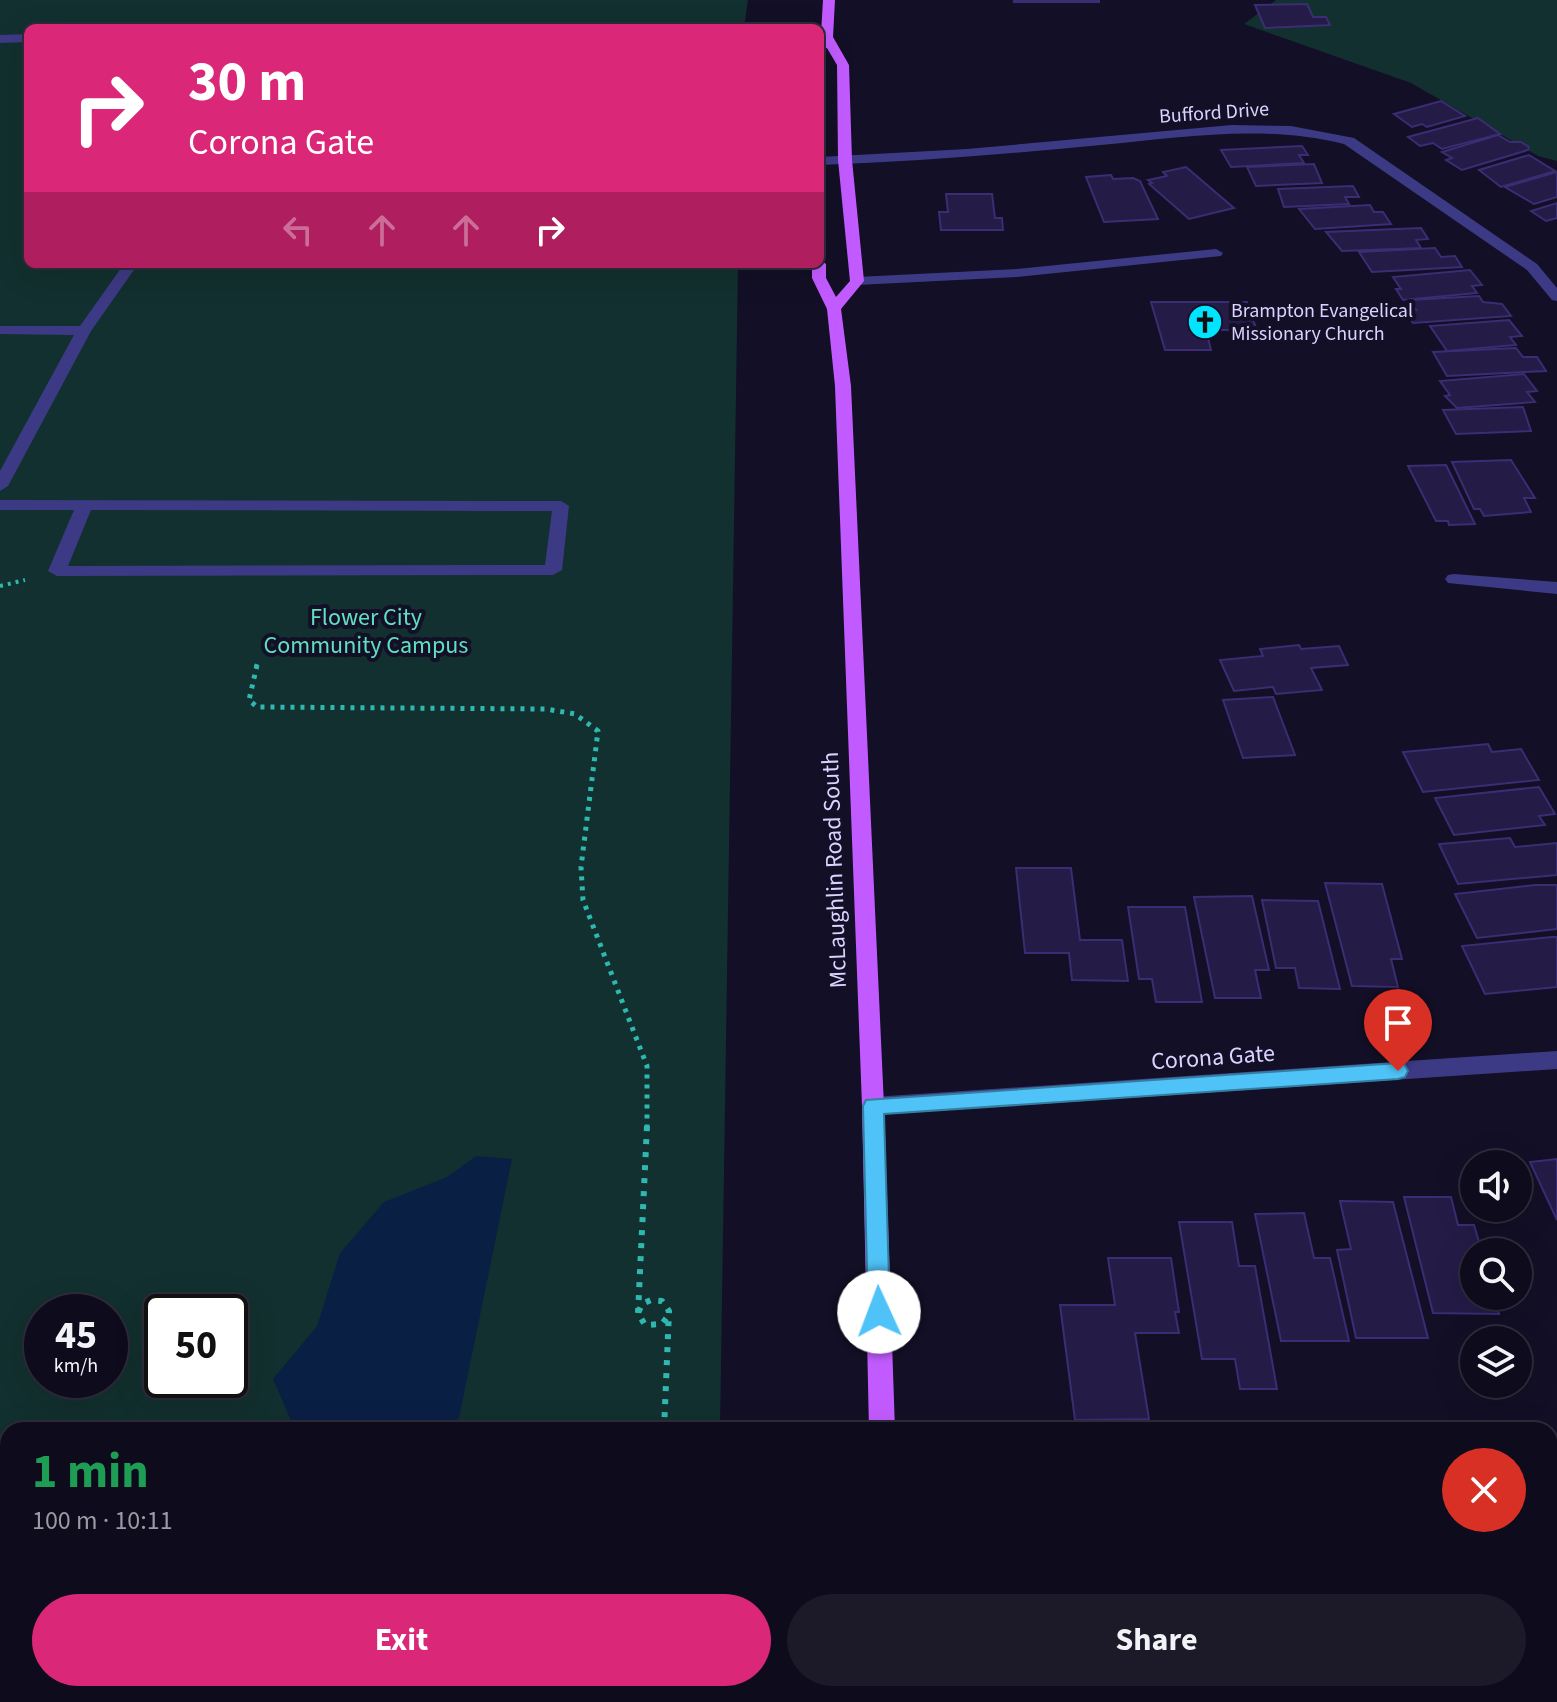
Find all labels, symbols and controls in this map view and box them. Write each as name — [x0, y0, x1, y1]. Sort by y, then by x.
text: 30 m — [188, 43, 306, 122]
icon: right — [56, 56, 160, 160]
street label: Bufford Drive — [1158, 95, 1270, 131]
text: Corona Gate — [188, 117, 374, 168]
icon: left — [276, 208, 320, 252]
icon: ahead — [360, 208, 404, 252]
icon: ahead — [444, 208, 488, 252]
icon: right — [528, 208, 572, 252]
place label: Brampton Evangelical Missionary Church — [1231, 297, 1413, 348]
church icon: Brampton Evangelical Missionary Church — [1186, 303, 1224, 341]
park label: Flower City Community Campus — [264, 600, 468, 663]
street label: McLaughlin Road South — [813, 751, 856, 989]
pin — [1364, 989, 1432, 1071]
icon: arrive — [1376, 1001, 1420, 1045]
street label: Corona Gate — [1150, 1036, 1276, 1079]
map controls — [1460, 1150, 1532, 1398]
button: sound — [1460, 1150, 1532, 1222]
button: search — [1460, 1238, 1532, 1310]
position arrow — [837, 1270, 921, 1354]
speed limit sign: 50 — [144, 1294, 248, 1398]
text: 45 — [55, 1307, 97, 1364]
button: layers — [1460, 1326, 1532, 1398]
text: km/h — [54, 1352, 98, 1380]
text: 1 min — [32, 1438, 149, 1506]
button: close — [1442, 1448, 1526, 1532]
text: 100 m · 10:11 — [32, 1502, 173, 1539]
button: Exit — [32, 1594, 771, 1686]
button: Share — [787, 1594, 1526, 1686]

